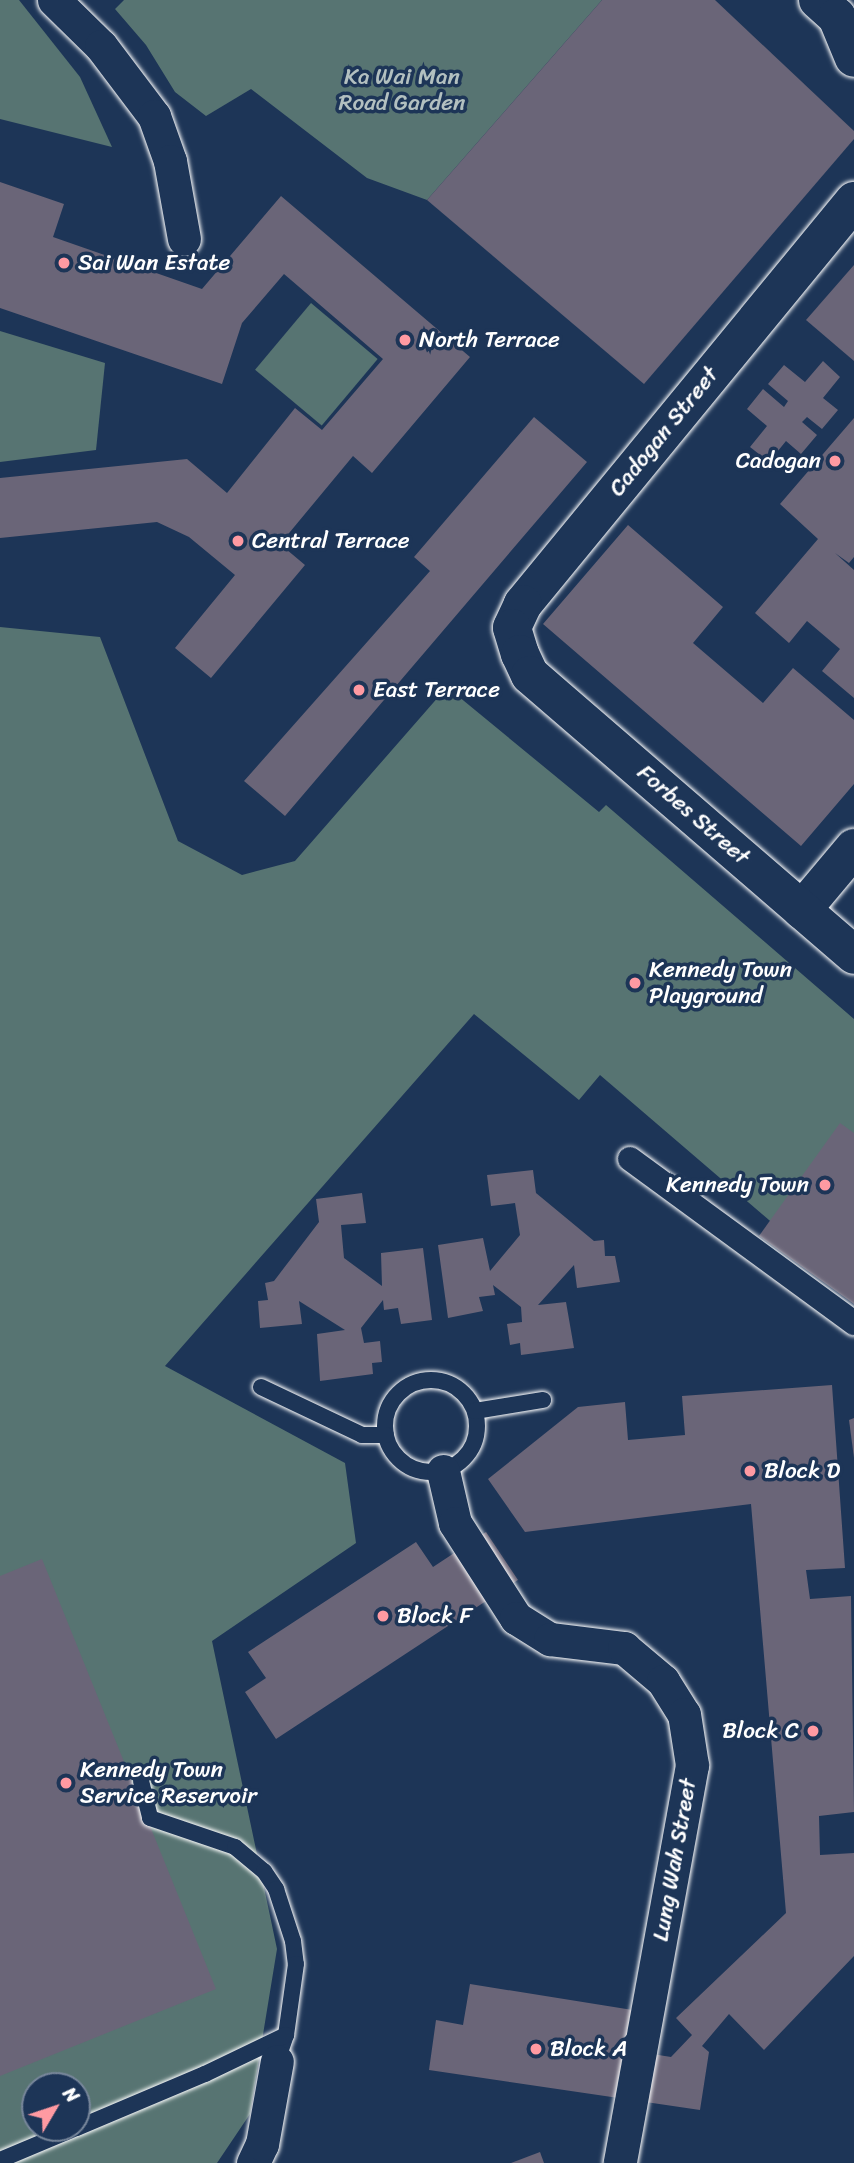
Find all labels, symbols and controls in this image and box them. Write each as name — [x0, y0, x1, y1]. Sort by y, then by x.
park label: Ka Wai Man Road Garden — [338, 63, 466, 117]
place label: Sai Wan Estate — [78, 249, 230, 277]
marker: Sai Wan Estate — [56, 255, 72, 271]
place label: North Terrace — [419, 326, 560, 354]
marker: North Terrace — [397, 332, 413, 348]
street label: Cadogan Street — [604, 362, 724, 502]
place label: Cadogan — [736, 447, 821, 475]
marker: Cadogan — [827, 453, 843, 469]
place label: Central Terrace — [252, 527, 410, 555]
marker: Central Terrace — [230, 533, 246, 549]
place label: East Terrace — [373, 676, 499, 704]
marker: East Terrace — [351, 682, 367, 698]
street label: Forbes Street — [631, 759, 755, 871]
place label: Kennedy Town Playground — [649, 956, 792, 1010]
marker: Kennedy Town Playground — [627, 975, 643, 991]
place label: Kennedy Town — [666, 1171, 809, 1199]
marker: Kennedy Town — [815, 1175, 835, 1195]
place label: Block D — [764, 1457, 840, 1485]
marker: Block D — [742, 1463, 758, 1479]
place label: Block F — [397, 1602, 472, 1630]
marker: Block F — [375, 1608, 391, 1624]
place label: Block C — [722, 1717, 799, 1745]
marker: Block C — [805, 1723, 821, 1739]
place label: Kennedy Town Service Reservoir — [80, 1756, 257, 1810]
marker: Kennedy Town Service Reservoir — [58, 1775, 74, 1791]
street label: Lung Wah Street — [647, 1775, 703, 1945]
place label: Block A — [550, 2035, 628, 2063]
marker: Block A — [528, 2041, 544, 2057]
north arrow — [21, 2072, 91, 2142]
text: N — [54, 2079, 88, 2110]

